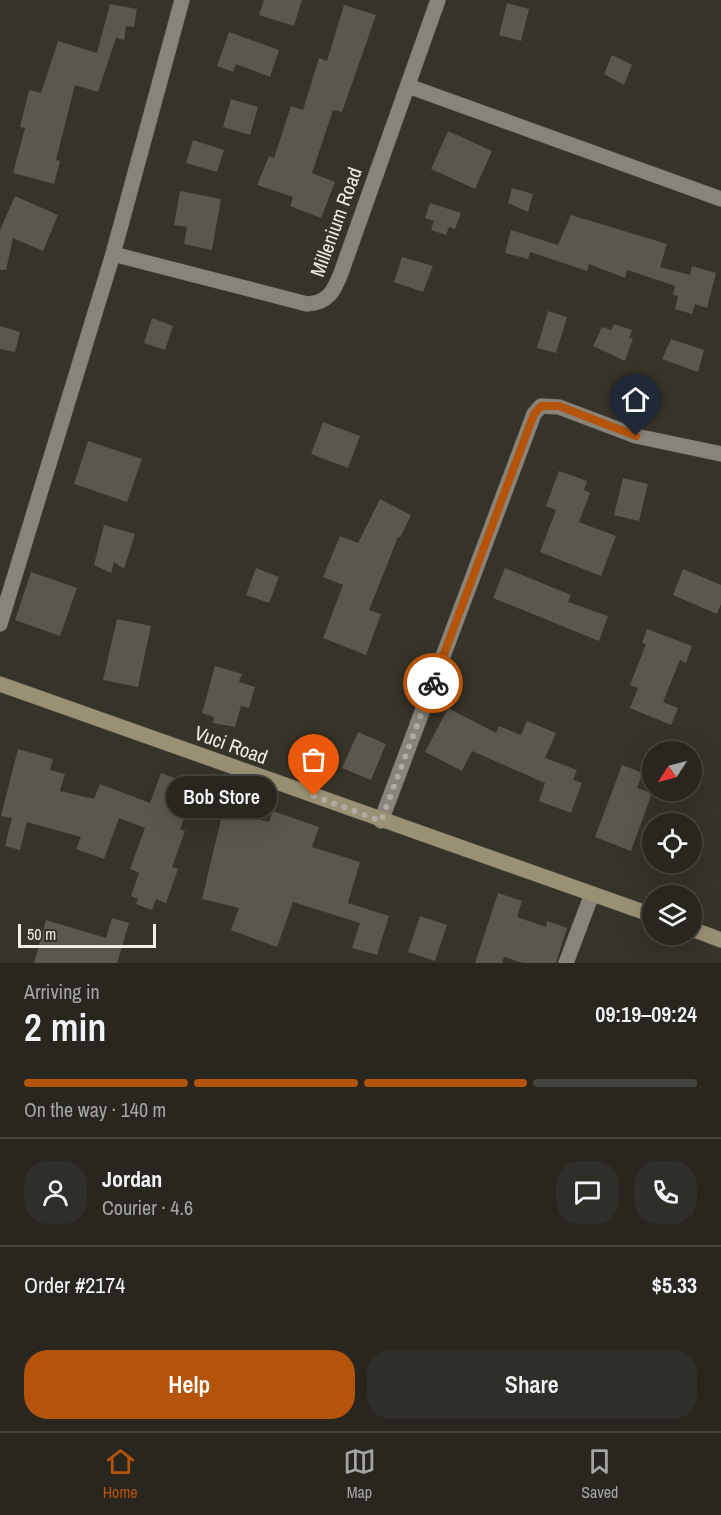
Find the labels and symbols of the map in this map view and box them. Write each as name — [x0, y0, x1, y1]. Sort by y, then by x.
street label: Millenium Road — [303, 163, 368, 280]
pin — [610, 374, 661, 436]
courier — [403, 653, 463, 713]
street label: Vuci Road — [191, 719, 271, 770]
pin — [288, 734, 339, 796]
north arrow — [642, 741, 702, 801]
callout: Bob Store — [167, 775, 278, 817]
scale bar — [18, 921, 156, 948]

